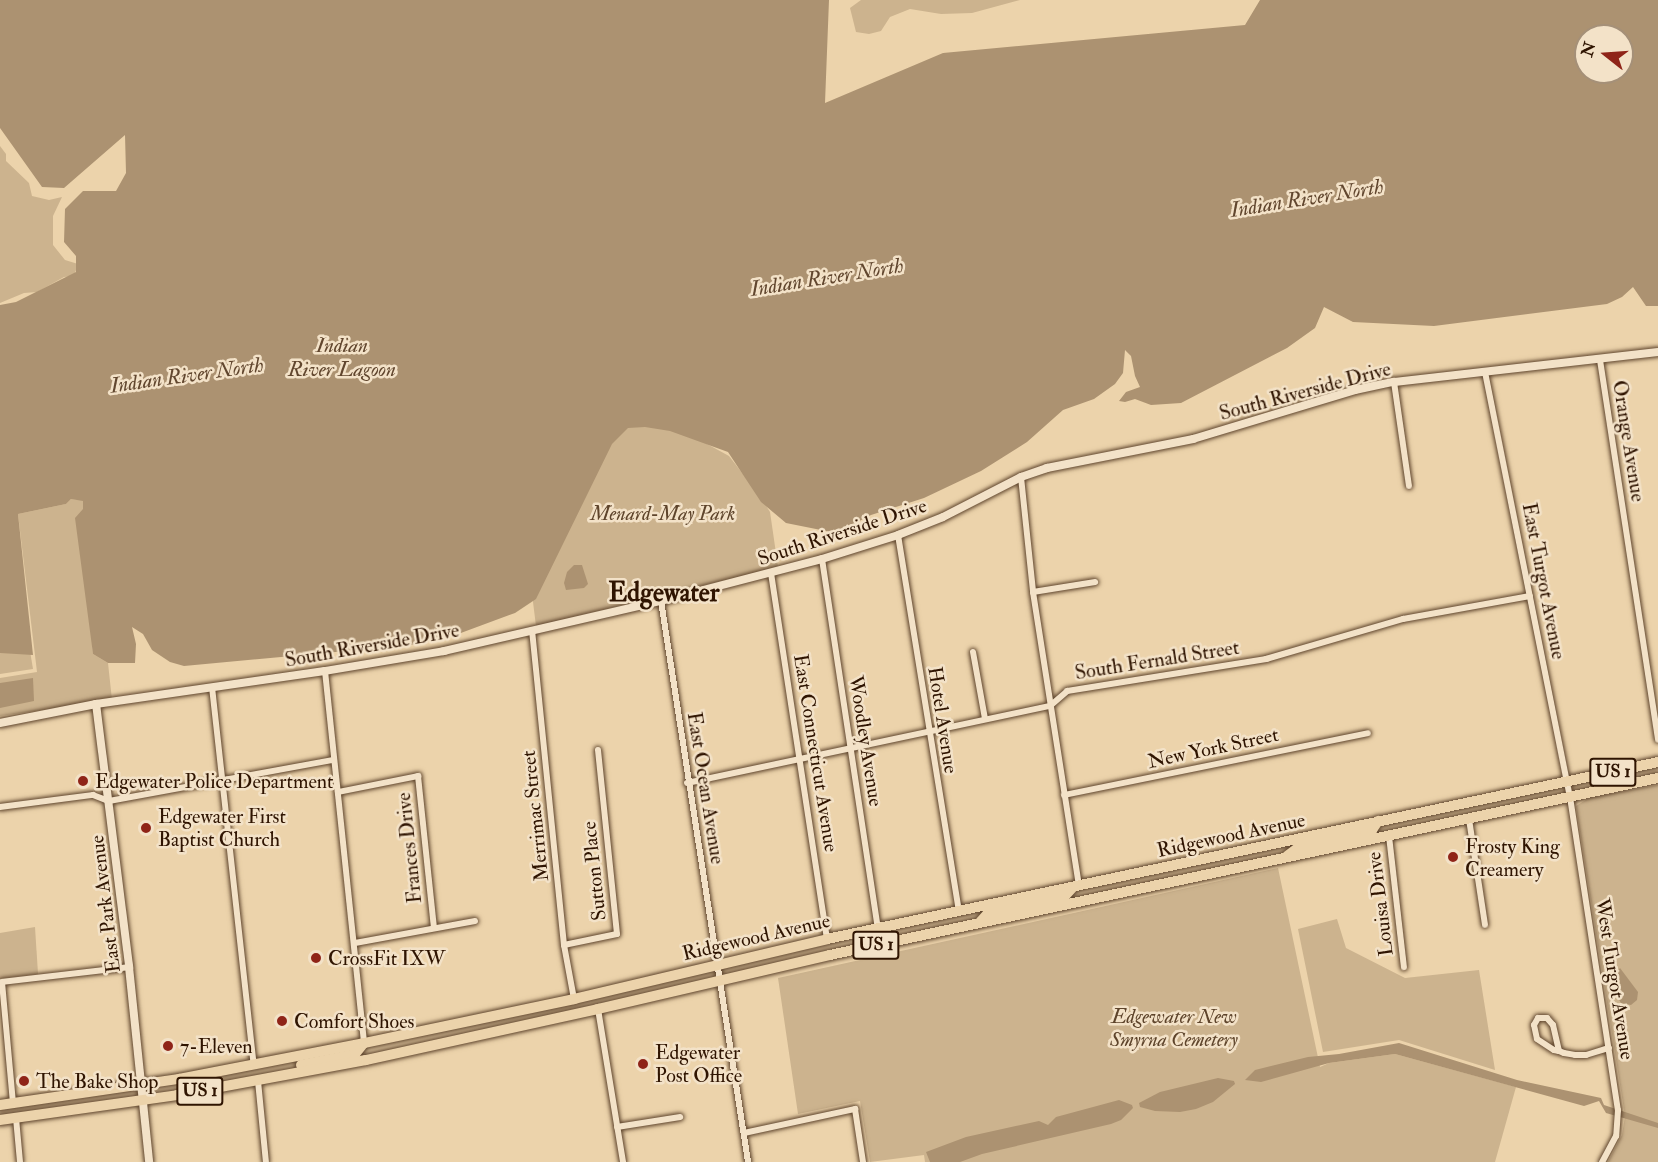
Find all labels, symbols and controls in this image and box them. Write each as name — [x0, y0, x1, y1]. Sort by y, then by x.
north arrow — [1574, 24, 1634, 84]
text: N — [1577, 40, 1600, 59]
water label: Indian River North — [1229, 174, 1385, 224]
water label: Indian River North — [749, 253, 905, 303]
water label: Indian River Lagoon — [288, 333, 396, 383]
water label: Indian River North — [109, 353, 265, 399]
street label: South Riverside Drive — [1217, 357, 1393, 425]
street label: Orange Avenue — [1608, 379, 1650, 503]
street label: South Riverside Drive — [754, 493, 930, 571]
park label: Menard-May Park — [591, 501, 735, 525]
street label: East Turgot Avenue — [1517, 501, 1571, 661]
district label: Edgewater — [609, 578, 719, 610]
street label: South Riverside Drive — [283, 618, 461, 672]
street label: South Fernald Street — [1073, 635, 1241, 685]
street label: East Connecticut Avenue — [788, 652, 844, 854]
street label: Hotel Avenue — [923, 665, 963, 775]
street label: Woodley Avenue — [844, 674, 888, 808]
street label: East Ocean Avenue — [682, 710, 730, 866]
street label: New York Street — [1145, 722, 1281, 774]
street label: Merrimac Street — [516, 749, 554, 883]
road number: US 1 — [1589, 757, 1637, 787]
place label: Edgewater Police Department — [95, 769, 333, 793]
marker: Edgewater Police Department — [76, 774, 90, 788]
street label: Frances Drive — [391, 791, 427, 905]
place label: Edgewater First Baptist Church — [158, 804, 286, 851]
street label: Ridgewood Avenue — [1155, 808, 1307, 862]
street label: Sutton Place — [577, 820, 611, 922]
marker: Edgewater First Baptist Church — [139, 821, 153, 835]
street label: East Park Avenue — [85, 834, 125, 974]
place label: Frosty King Creamery — [1465, 834, 1560, 881]
street label: Louisa Drive — [1362, 850, 1398, 958]
marker: Frosty King Creamery — [1446, 850, 1460, 864]
street label: West Turgot Avenue — [1590, 897, 1640, 1061]
street label: Ridgewood Avenue — [680, 908, 832, 966]
road number: US 1 — [852, 930, 900, 960]
place label: CrossFit IXW — [328, 946, 445, 970]
marker: CrossFit IXW — [309, 951, 323, 965]
park label: Edgewater New Smyrna Cemetery — [1110, 1004, 1238, 1051]
place label: Comfort Shoes — [294, 1009, 414, 1033]
marker: Comfort Shoes — [275, 1014, 289, 1028]
place label: 7-Eleven — [180, 1034, 253, 1058]
marker: 7-Eleven — [161, 1039, 175, 1053]
place label: Edgewater Post Office — [655, 1040, 742, 1087]
marker: Edgewater Post Office — [636, 1057, 650, 1071]
place label: The Bake Shop — [36, 1069, 158, 1093]
marker: The Bake Shop — [17, 1074, 31, 1088]
road number: US 1 — [176, 1076, 224, 1106]

